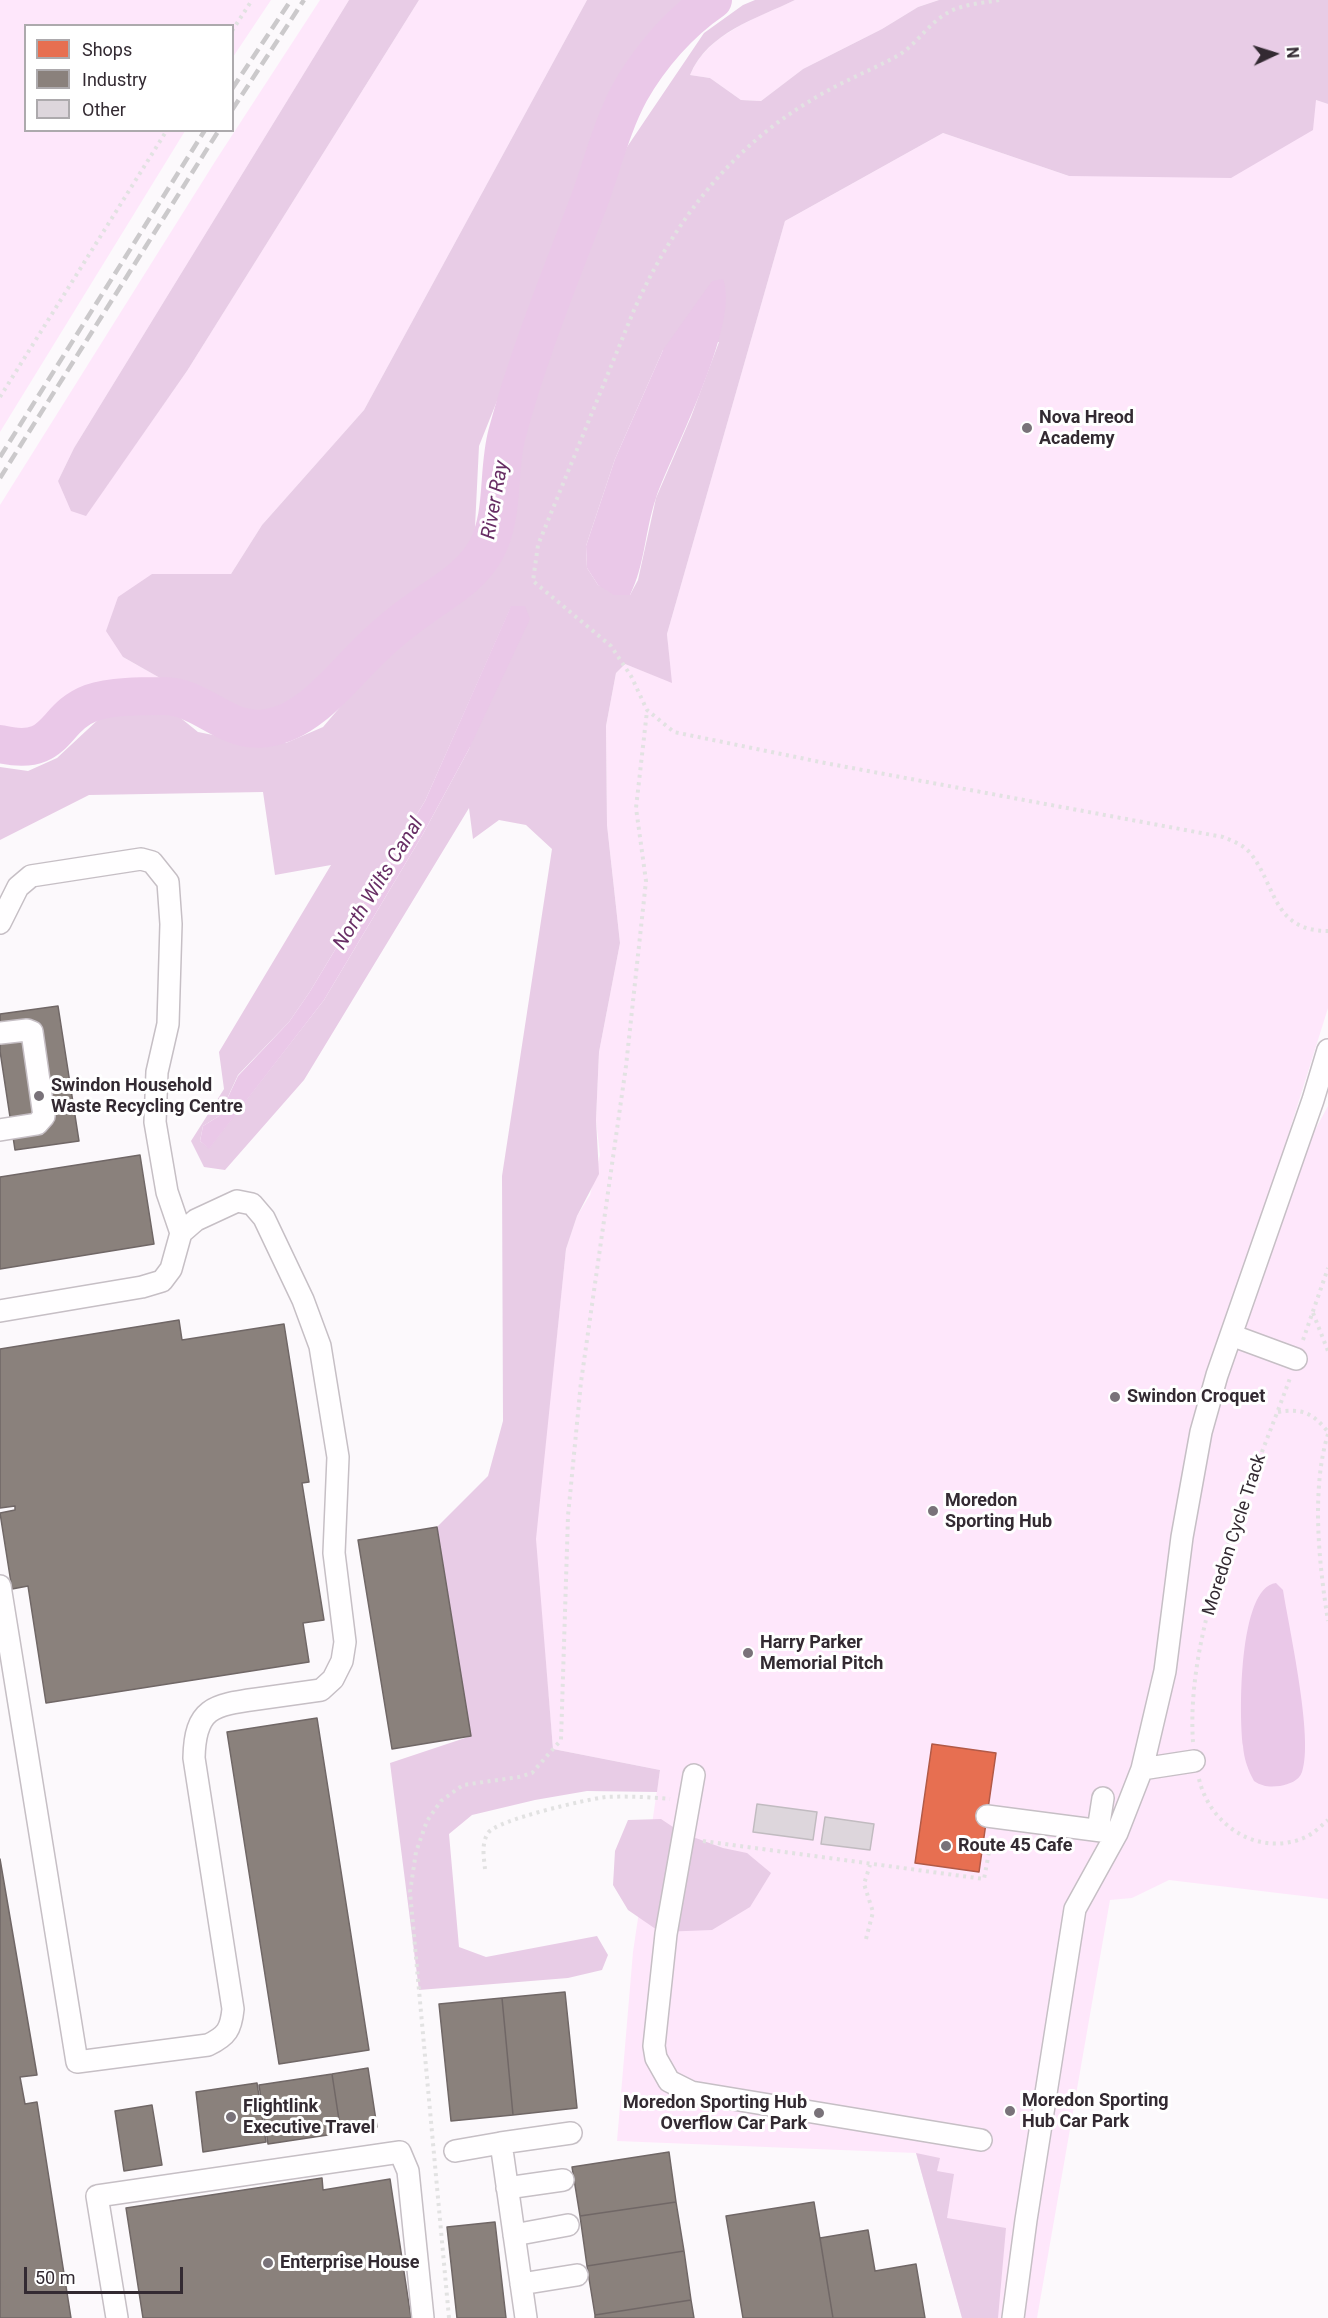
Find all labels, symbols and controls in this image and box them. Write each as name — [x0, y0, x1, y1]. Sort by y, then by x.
legend — [24, 24, 234, 132]
north arrow — [1244, 24, 1304, 84]
text: Shops — [82, 39, 132, 60]
text: N — [1283, 46, 1302, 59]
text: Industry — [82, 69, 147, 90]
text: Other — [82, 99, 126, 120]
place label: Nova Hreod Academy — [1039, 407, 1134, 450]
marker: Nova Hreod Academy — [1020, 421, 1034, 435]
water label: River Ray — [477, 459, 515, 541]
water label: North Wilts Canal — [329, 814, 429, 954]
place label: Swindon Household Waste Recycling Centre — [51, 1075, 243, 1118]
marker: Swindon Household Waste Recycling Centre — [32, 1089, 46, 1103]
place label: Swindon Croquet — [1127, 1386, 1265, 1408]
marker: Swindon Croquet — [1108, 1390, 1122, 1404]
street label: Moredon Cycle Track — [1199, 1452, 1271, 1618]
place label: Moredon Sporting Hub — [945, 1490, 1052, 1532]
marker: Moredon Sporting Hub — [926, 1504, 940, 1518]
place label: Harry Parker Memorial Pitch — [760, 1632, 883, 1674]
marker: Harry Parker Memorial Pitch — [741, 1646, 755, 1660]
place label: Route 45 Cafe — [958, 1835, 1073, 1857]
marker: Route 45 Cafe — [939, 1839, 953, 1853]
place label: Moredon Sporting Hub Car Park — [1022, 2090, 1169, 2132]
place label: Moredon Sporting Hub Overflow Car Park — [623, 2092, 807, 2134]
place label: Flightlink Executive Travel — [243, 2096, 375, 2138]
marker: Moredon Sporting Hub Car Park — [1003, 2104, 1017, 2118]
marker: Moredon Sporting Hub Overflow Car Park — [812, 2106, 826, 2120]
marker: Flightlink Executive Travel — [224, 2110, 238, 2124]
place label: Enterprise House — [280, 2252, 419, 2274]
scale bar — [27, 2255, 186, 2293]
marker: Enterprise House — [261, 2256, 275, 2270]
text: 50 m — [35, 2267, 75, 2288]

